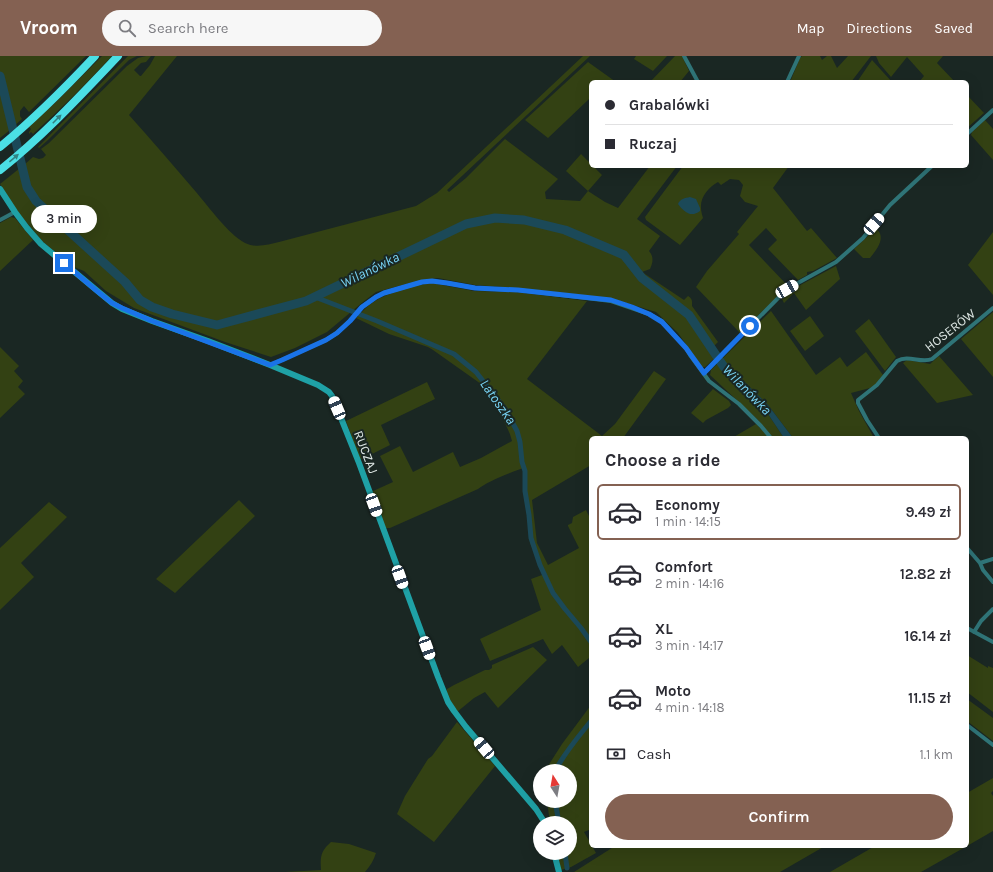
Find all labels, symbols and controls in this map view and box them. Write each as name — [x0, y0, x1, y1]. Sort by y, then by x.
search box — [102, 10, 382, 46]
text: Vroom — [20, 17, 78, 39]
icon: search — [116, 17, 138, 39]
text: Search here — [148, 19, 229, 37]
text: Map — [797, 20, 825, 37]
text: Directions — [847, 20, 912, 37]
text: Saved — [934, 20, 973, 37]
text: Grabalówki — [629, 96, 710, 114]
one-way arrow — [52, 114, 62, 124]
text: Ruczaj — [629, 135, 677, 153]
one-way arrow — [9, 154, 20, 163]
callout: 3 min — [31, 205, 97, 233]
text: 3 min — [46, 211, 82, 226]
car — [862, 211, 886, 237]
water label: Wilanówka — [338, 248, 402, 292]
route end — [55, 254, 73, 272]
car — [774, 278, 800, 300]
street label: HOSERÓW — [921, 305, 979, 354]
route start — [741, 317, 759, 335]
water label: Wilanówka — [719, 361, 775, 419]
water label: Latoszka — [476, 376, 520, 428]
car — [327, 395, 347, 421]
street label: RUCZAJ — [351, 428, 381, 476]
text: Choose a ride — [605, 449, 720, 471]
car — [364, 492, 384, 518]
icon: car — [607, 494, 643, 530]
text: Economy — [655, 496, 720, 514]
text: 9.49 zł — [906, 503, 951, 521]
text: 1 min · 14:15 — [655, 514, 721, 529]
icon: car — [607, 556, 643, 592]
text: Comfort — [655, 558, 713, 576]
car — [390, 564, 410, 590]
text: 12.82 zł — [900, 565, 951, 583]
text: 2 min · 14:16 — [655, 576, 724, 591]
icon: car — [607, 618, 643, 654]
text: XL — [655, 620, 673, 638]
text: 16.14 zł — [904, 627, 951, 645]
car — [417, 635, 437, 661]
text: 3 min · 14:17 — [655, 638, 723, 653]
icon: car — [607, 680, 643, 716]
text: Moto — [655, 682, 691, 700]
text: 11.15 zł — [908, 689, 951, 707]
text: 4 min · 14:18 — [655, 700, 725, 715]
car — [472, 735, 496, 761]
icon: cash — [605, 743, 627, 765]
text: Cash — [637, 745, 671, 763]
text: 1.1 km — [920, 747, 953, 762]
north arrow — [533, 764, 577, 808]
map controls — [533, 764, 577, 860]
button: Confirm — [605, 794, 953, 840]
button: layers — [533, 816, 577, 860]

